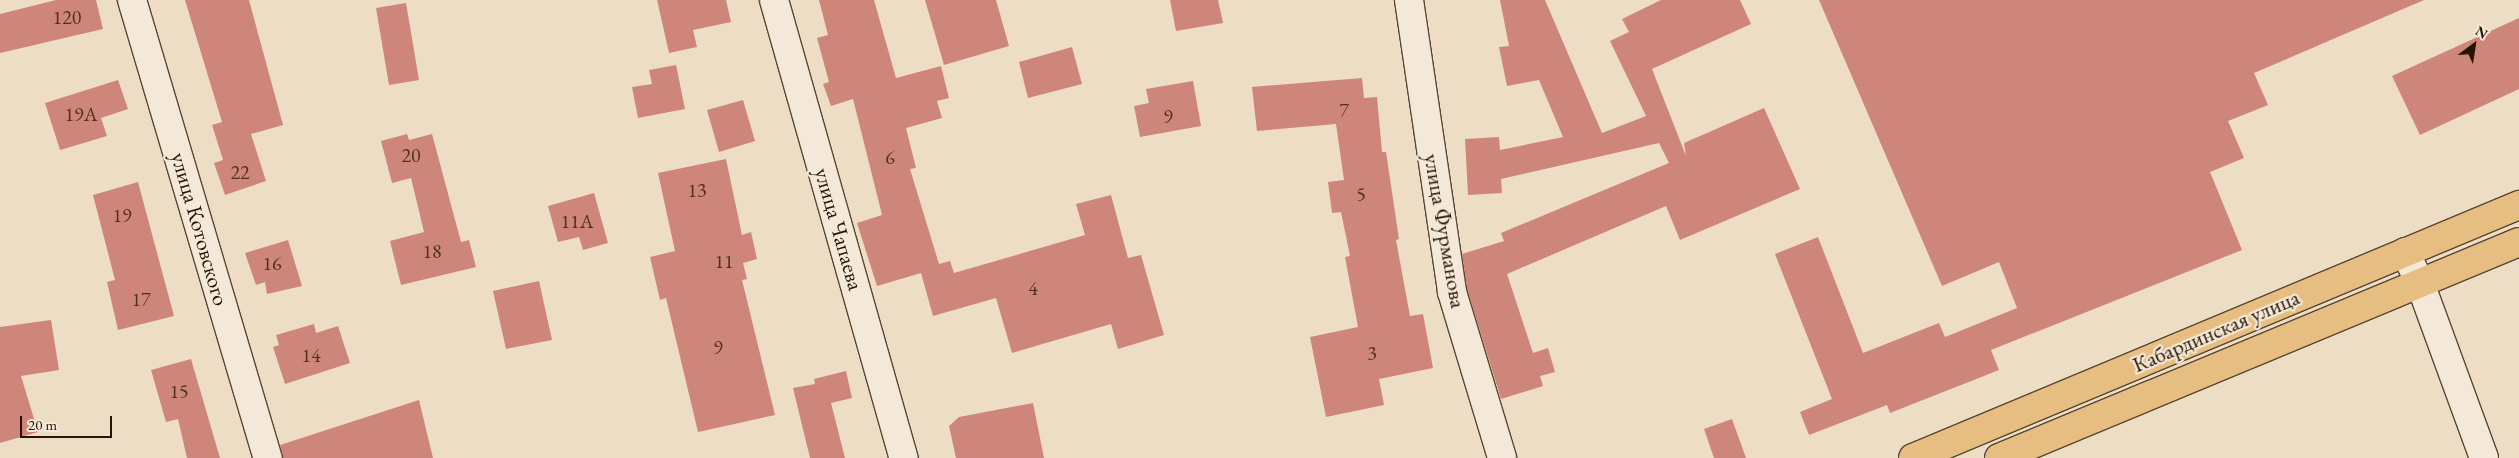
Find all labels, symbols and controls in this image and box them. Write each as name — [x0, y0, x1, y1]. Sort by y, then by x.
house number: 120 — [53, 5, 81, 29]
north arrow — [2449, 20, 2499, 70]
text: N — [2472, 22, 2491, 43]
house number: 7 — [1339, 98, 1349, 122]
house number: 19А — [64, 102, 98, 126]
house number: 9 — [1163, 104, 1173, 128]
house number: 20 — [401, 143, 421, 167]
house number: 6 — [885, 145, 895, 169]
street label: улица Котовского — [165, 149, 235, 309]
street label: улица Фурманова — [1418, 152, 1472, 310]
house number: 22 — [230, 160, 250, 184]
street label: улица Чапаева — [809, 165, 869, 293]
house number: 13 — [687, 178, 707, 202]
house number: 5 — [1356, 182, 1366, 206]
house number: 19 — [112, 203, 132, 227]
house number: 11А — [560, 209, 594, 233]
house number: 18 — [422, 239, 442, 263]
house number: 11 — [714, 249, 734, 273]
house number: 16 — [262, 251, 282, 275]
house number: 4 — [1028, 276, 1038, 300]
street label: Кабардинская улица — [2129, 284, 2303, 378]
house number: 17 — [131, 287, 151, 311]
house number: 9 — [713, 335, 723, 359]
house number: 3 — [1367, 341, 1377, 365]
house number: 14 — [301, 343, 321, 367]
house number: 15 — [169, 379, 189, 403]
scale bar — [22, 406, 115, 438]
text: 20 m — [28, 415, 57, 434]

